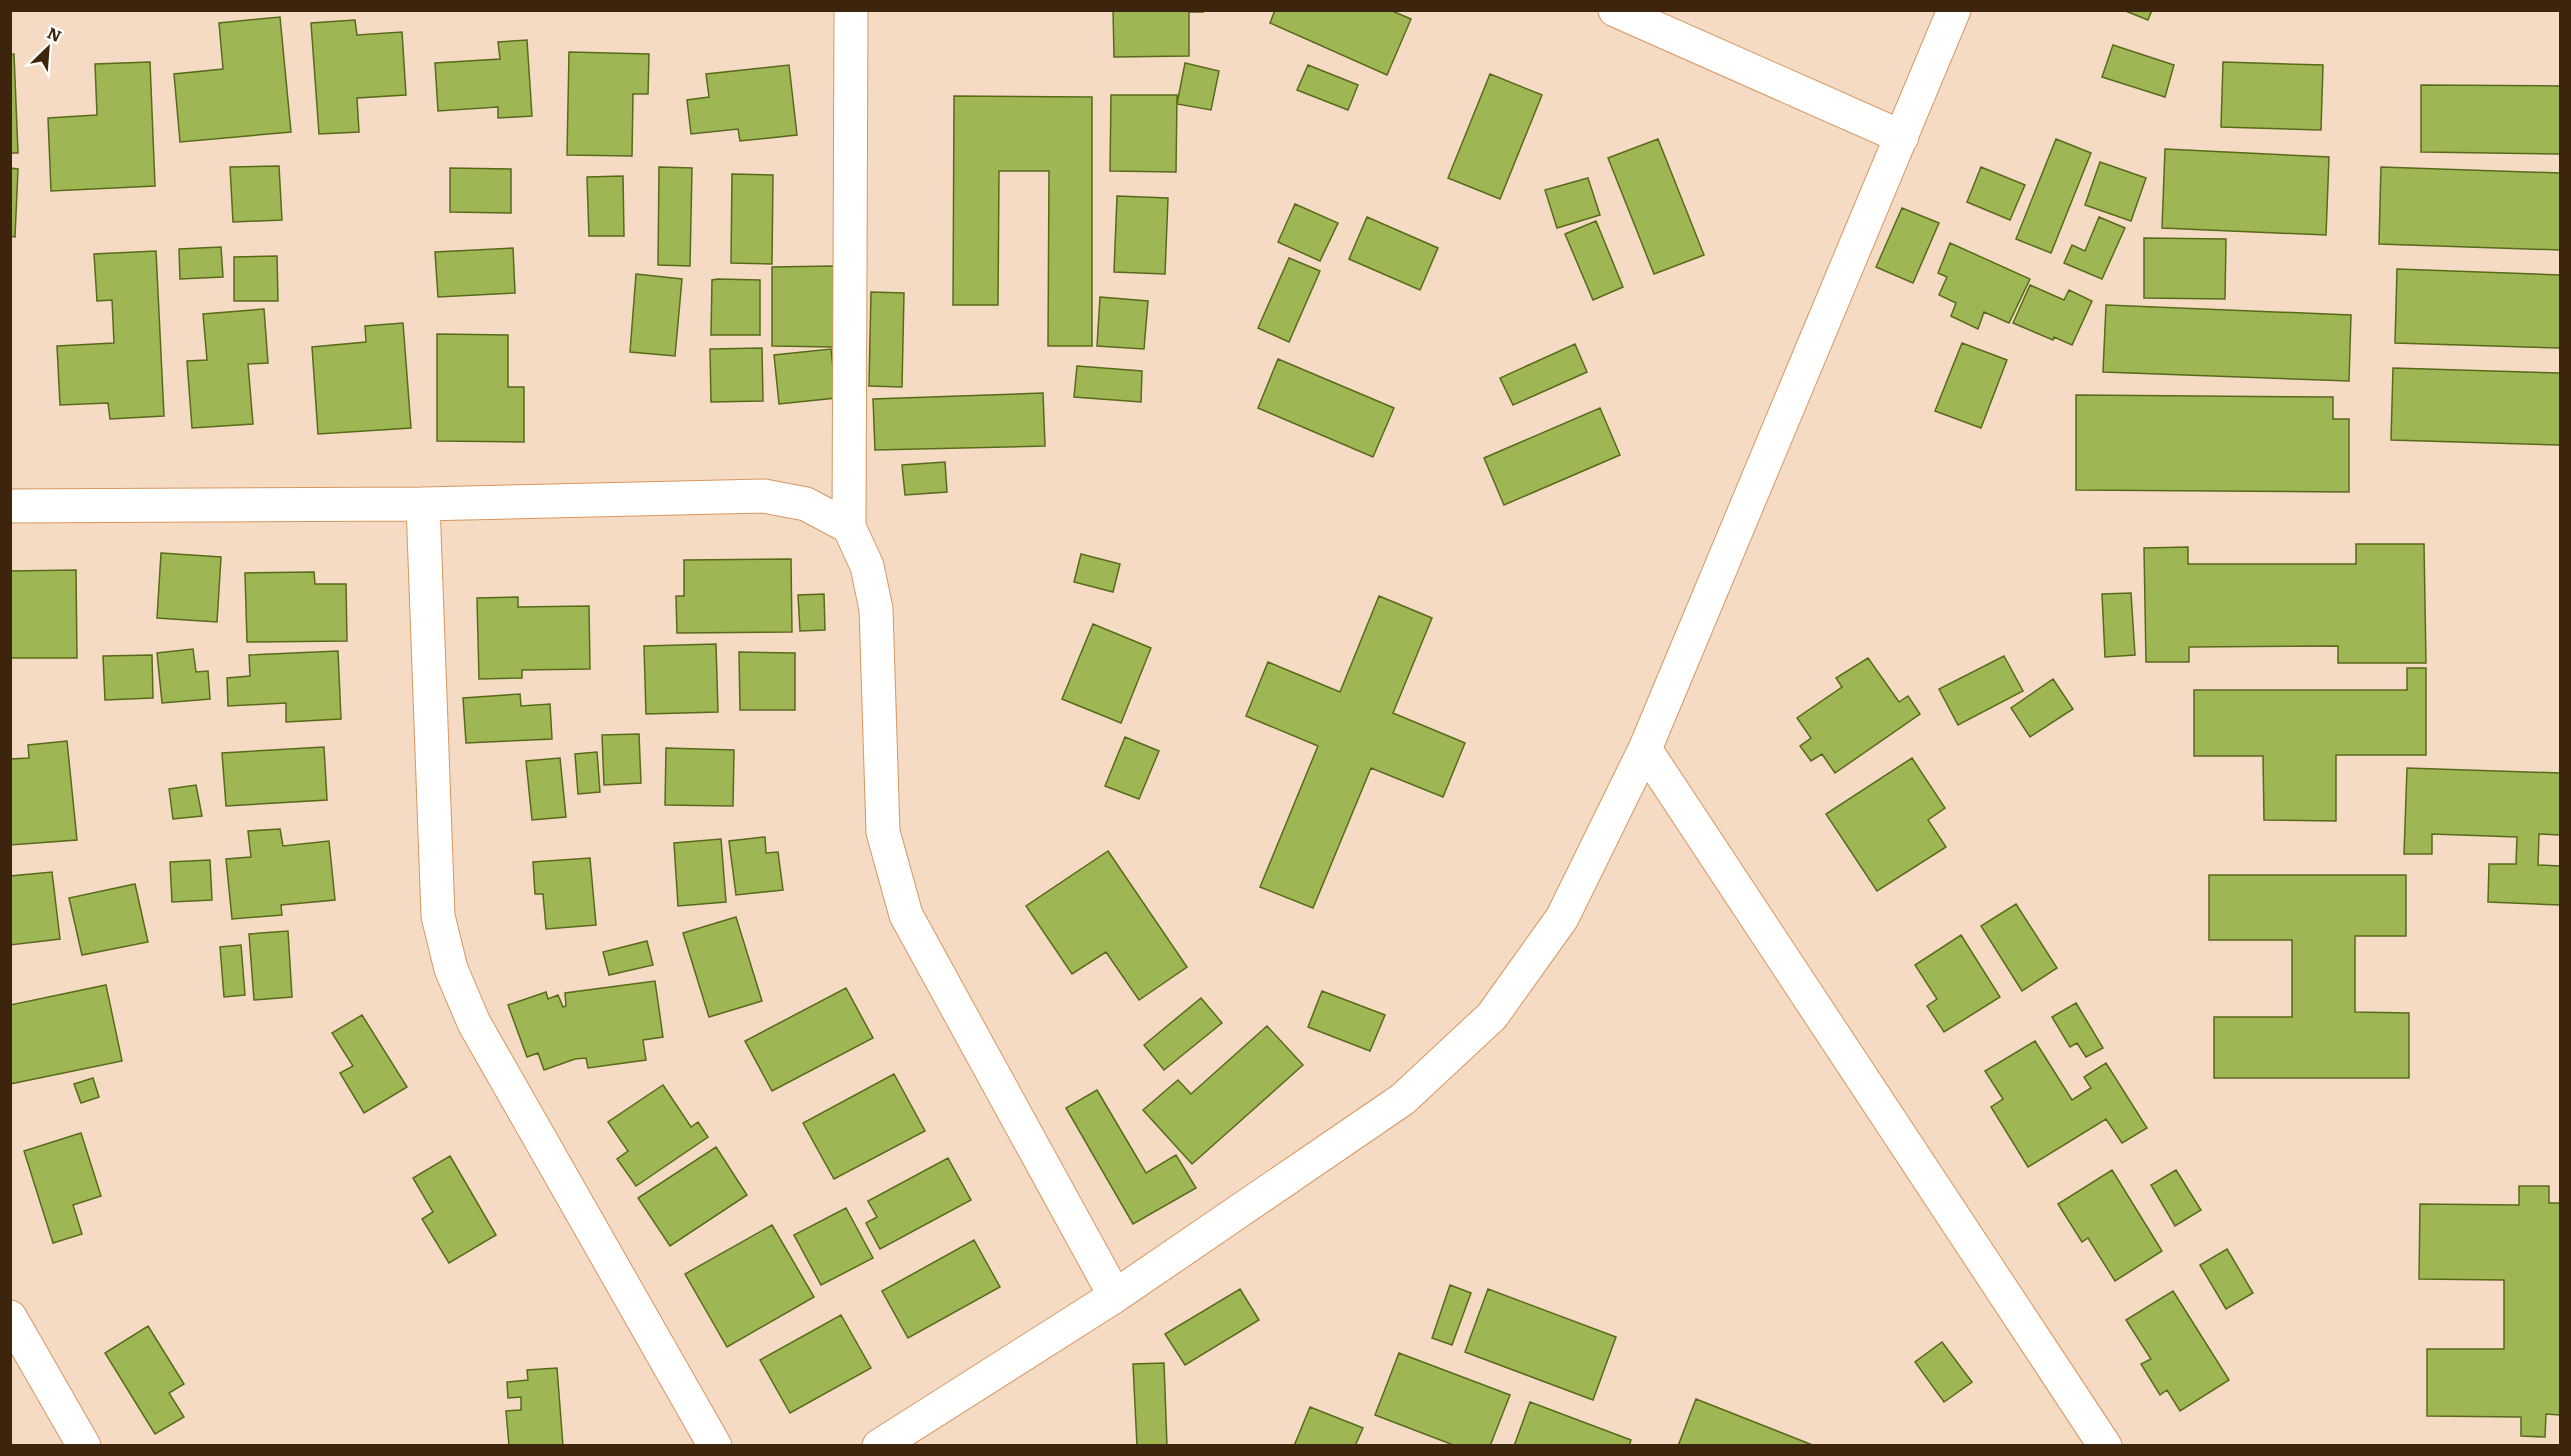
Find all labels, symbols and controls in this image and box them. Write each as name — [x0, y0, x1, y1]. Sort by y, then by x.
north arrow — [18, 18, 78, 78]
text: N — [44, 20, 66, 47]

